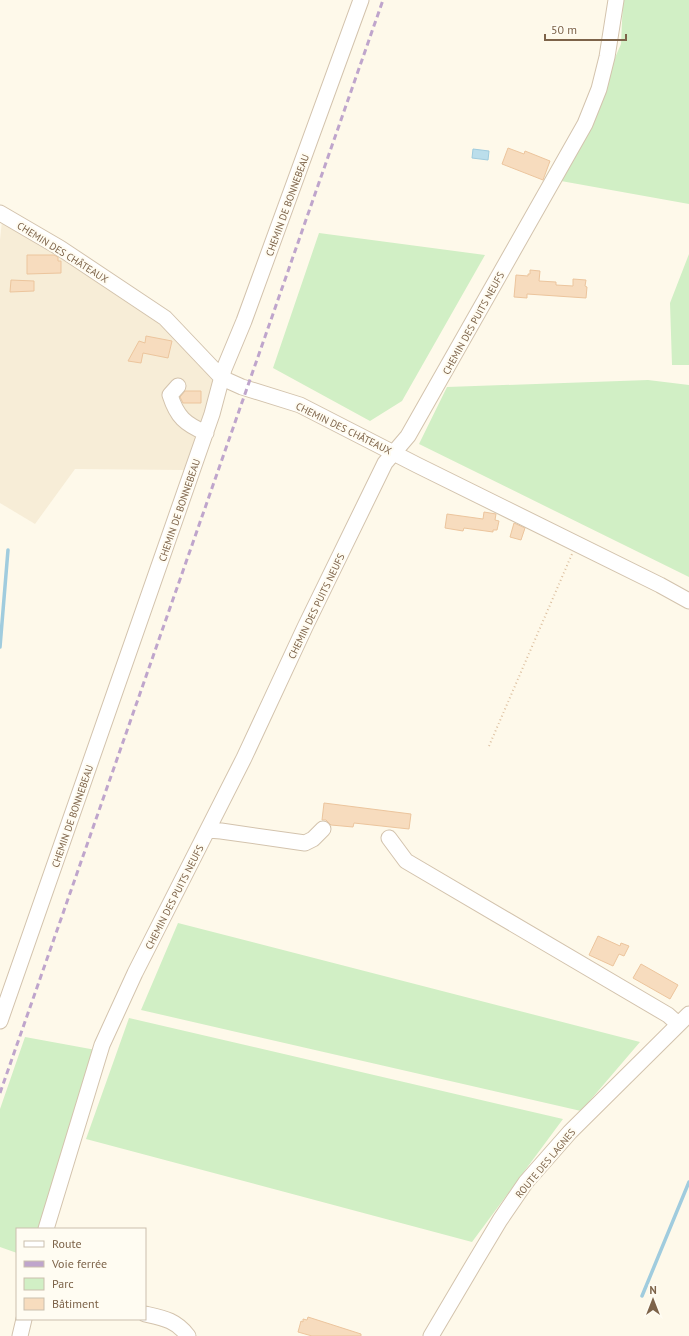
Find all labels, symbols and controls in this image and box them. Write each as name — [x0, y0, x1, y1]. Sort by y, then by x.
scale bar — [545, 16, 626, 42]
text: 50 m — [551, 22, 577, 37]
street label: CHEMIN DE BONNEBEAU — [263, 152, 312, 258]
street label: CHEMIN DES CHÂTEAUX — [15, 219, 111, 286]
street label: CHEMIN DES PUITS NEUFS — [440, 270, 507, 377]
street label: CHEMIN DES CHÂTEAUX — [294, 400, 394, 457]
street label: CHEMIN DE BONNEBEAU — [156, 457, 203, 563]
street label: CHEMIN DES PUITS NEUFS — [285, 551, 348, 661]
street label: CHEMIN DE BONNEBEAU — [49, 763, 96, 869]
street label: CHEMIN DES PUITS NEUFS — [142, 843, 206, 952]
street label: ROUTE DES LAGNES — [513, 1126, 578, 1201]
legend — [16, 1228, 146, 1320]
text: Route — [52, 1236, 82, 1251]
text: Voie ferrée — [51, 1256, 107, 1271]
text: Parc — [52, 1276, 74, 1291]
north arrow — [633, 1280, 673, 1320]
text: N — [649, 1283, 657, 1297]
text: Bâtiment — [52, 1296, 99, 1311]

